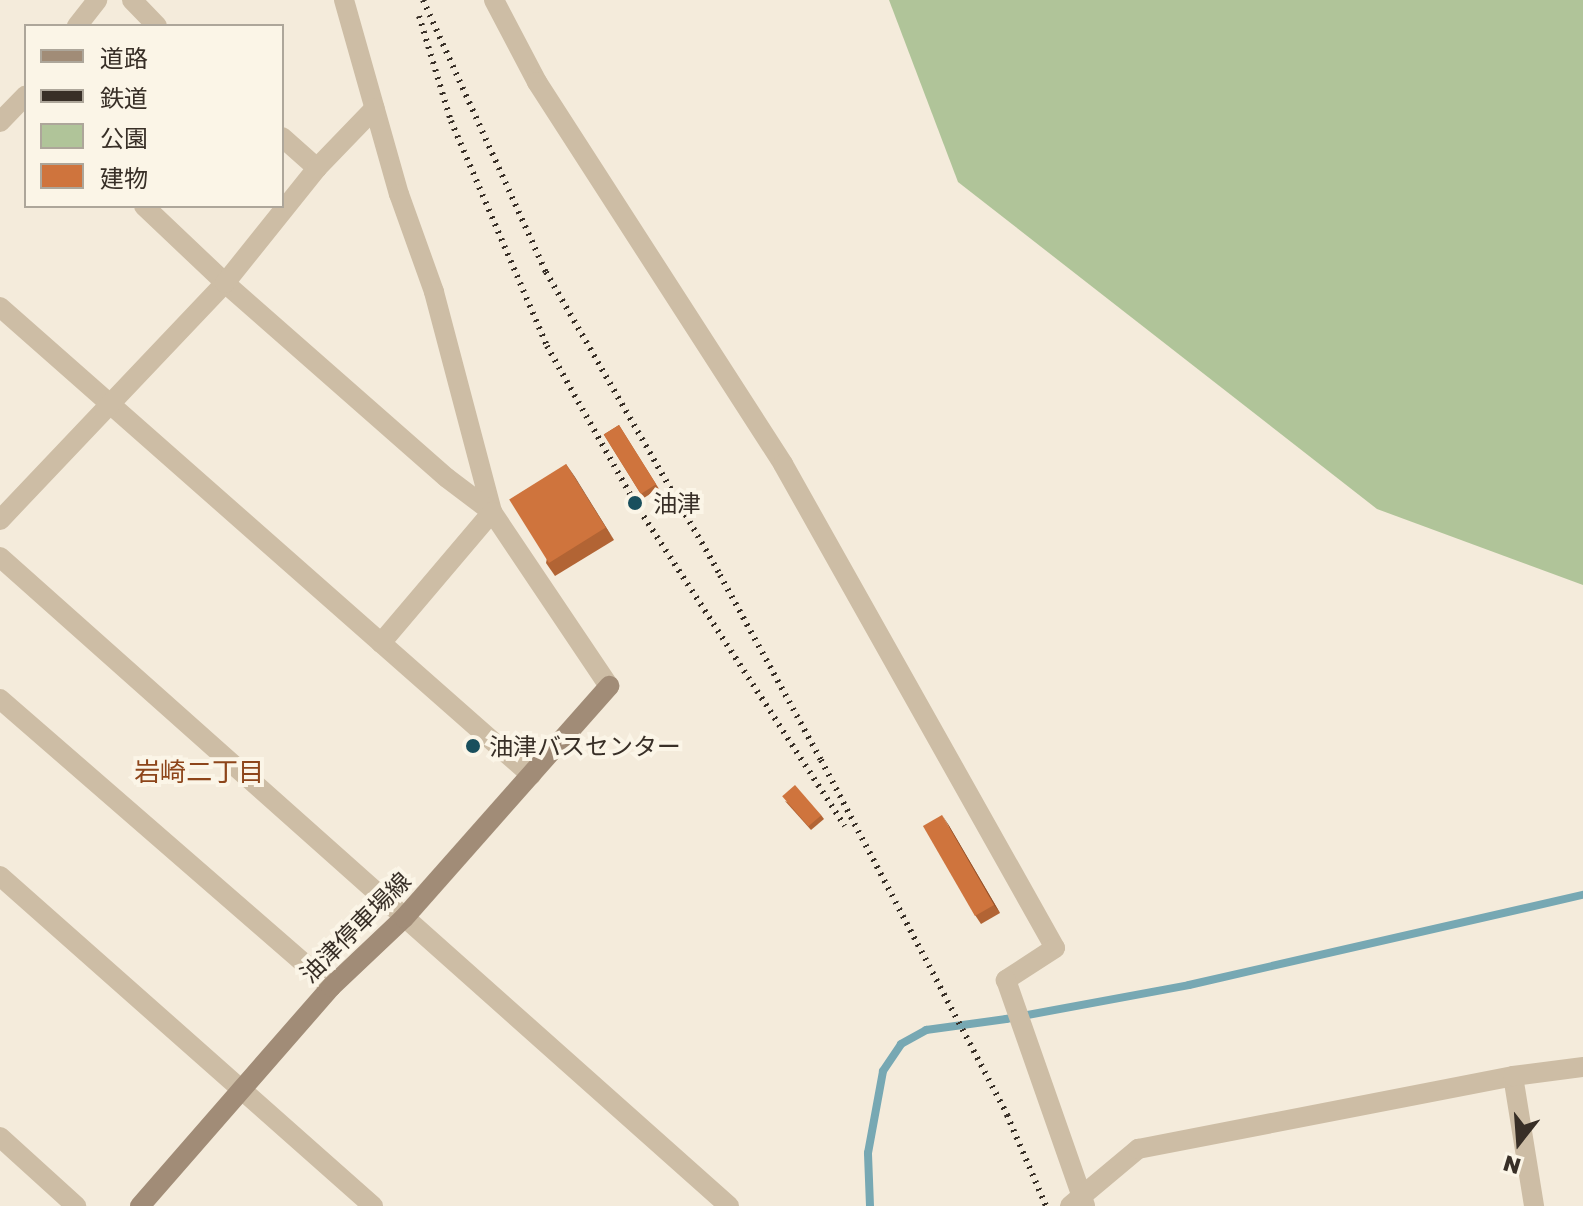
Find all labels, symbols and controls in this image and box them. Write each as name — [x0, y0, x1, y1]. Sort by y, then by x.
legend — [24, 24, 284, 208]
text: 道路 — [100, 43, 148, 72]
text: 鉄道 — [100, 83, 148, 112]
text: 公園 — [100, 123, 148, 152]
text: 建物 — [100, 163, 148, 192]
place label: 油津 — [653, 489, 701, 517]
marker: 油津 — [624, 492, 646, 514]
place label: 油津バスセンター — [489, 732, 681, 760]
marker: 油津バスセンター — [464, 737, 482, 755]
district label: 岩崎二丁目 — [134, 756, 264, 788]
street label: 油津停車場線 — [294, 866, 416, 988]
north arrow — [1479, 1102, 1559, 1182]
text: N — [1500, 1150, 1524, 1181]

